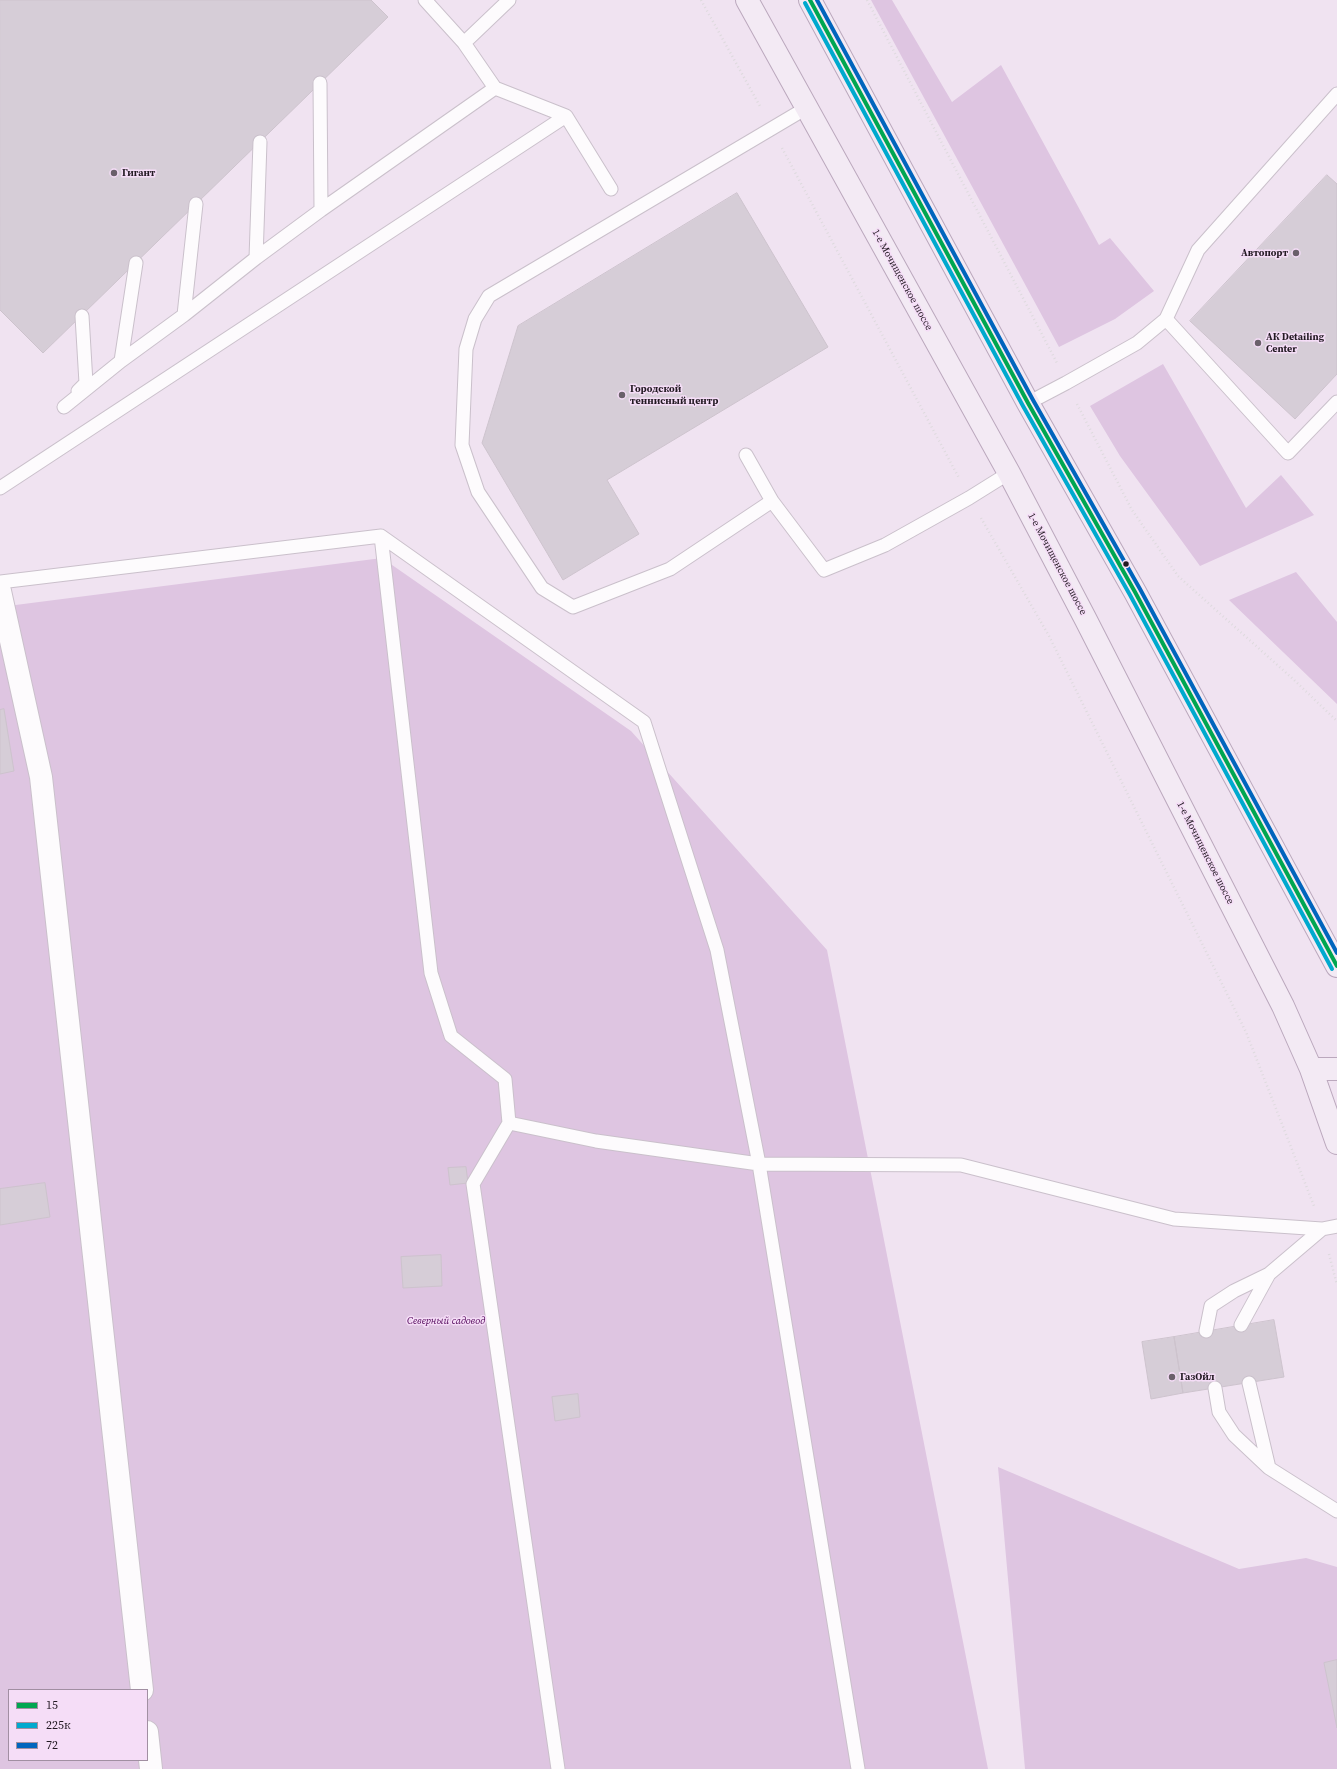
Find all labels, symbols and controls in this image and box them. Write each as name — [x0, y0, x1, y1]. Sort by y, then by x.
place label: Гигант — [122, 167, 155, 179]
marker: Гигант — [109, 168, 119, 178]
street label: 1-е Мочищенское шоссе — [869, 227, 935, 333]
place label: Автопорт — [1241, 247, 1288, 259]
marker: Автопорт — [1291, 248, 1301, 258]
place label: АК Detailing Center — [1266, 331, 1324, 354]
marker: АК Detailing Center — [1253, 338, 1263, 348]
place label: Городской теннисный центр — [630, 383, 718, 406]
marker: Городской теннисный центр — [617, 390, 627, 400]
street label: 1-е Мочищенское шоссе — [1025, 511, 1089, 617]
unlabelled marker — [1121, 559, 1131, 569]
street label: 1-е Мочищенское шоссе — [1174, 800, 1236, 906]
park label: Северный садовод — [407, 1315, 485, 1327]
place label: ГазОйл — [1180, 1371, 1215, 1383]
marker: ГазОйл — [1167, 1372, 1177, 1382]
legend — [8, 1689, 148, 1761]
text: 15 — [46, 1697, 58, 1713]
text: 225к — [46, 1717, 71, 1733]
text: 72 — [46, 1737, 58, 1753]

